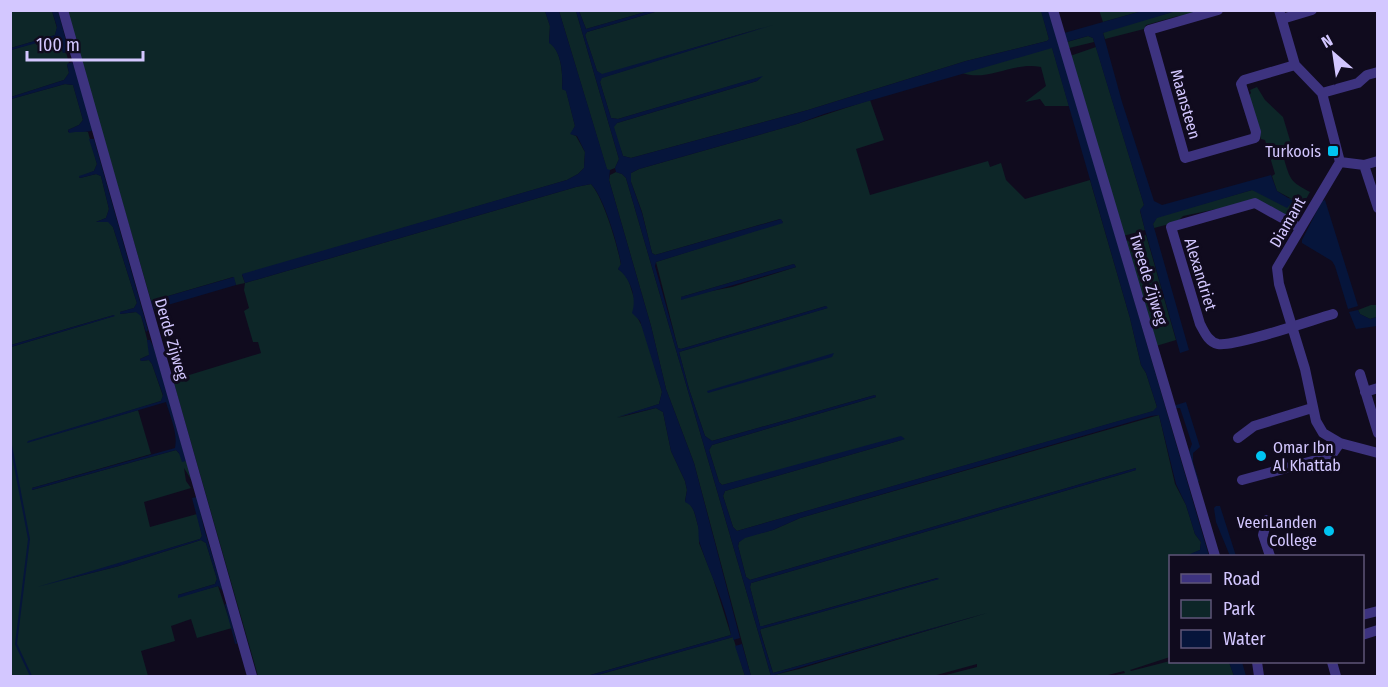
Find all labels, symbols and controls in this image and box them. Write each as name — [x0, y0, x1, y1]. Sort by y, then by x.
scale bar — [27, 24, 142, 62]
north arrow — [1304, 24, 1364, 84]
text: N — [1318, 31, 1336, 52]
text: 100 m — [36, 34, 80, 56]
street label: Maansteen — [1167, 67, 1205, 141]
place label: Turkoois — [1265, 142, 1321, 161]
marker: Turkoois — [1326, 144, 1340, 158]
street label: Diamant — [1265, 193, 1310, 251]
street label: Tweede Zijweg — [1126, 231, 1172, 328]
street label: Alexandriet — [1181, 236, 1221, 313]
street label: Derde Zijweg — [151, 296, 192, 383]
place label: Omar Ibn Al Khattab — [1273, 438, 1341, 475]
marker: Omar Ibn Al Khattab — [1254, 449, 1268, 463]
place label: VeenLanden College — [1237, 513, 1317, 550]
marker: VeenLanden College — [1322, 524, 1336, 538]
legend — [1169, 555, 1364, 663]
text: Road — [1223, 568, 1260, 590]
text: Park — [1223, 598, 1256, 620]
text: Water — [1223, 628, 1266, 650]

